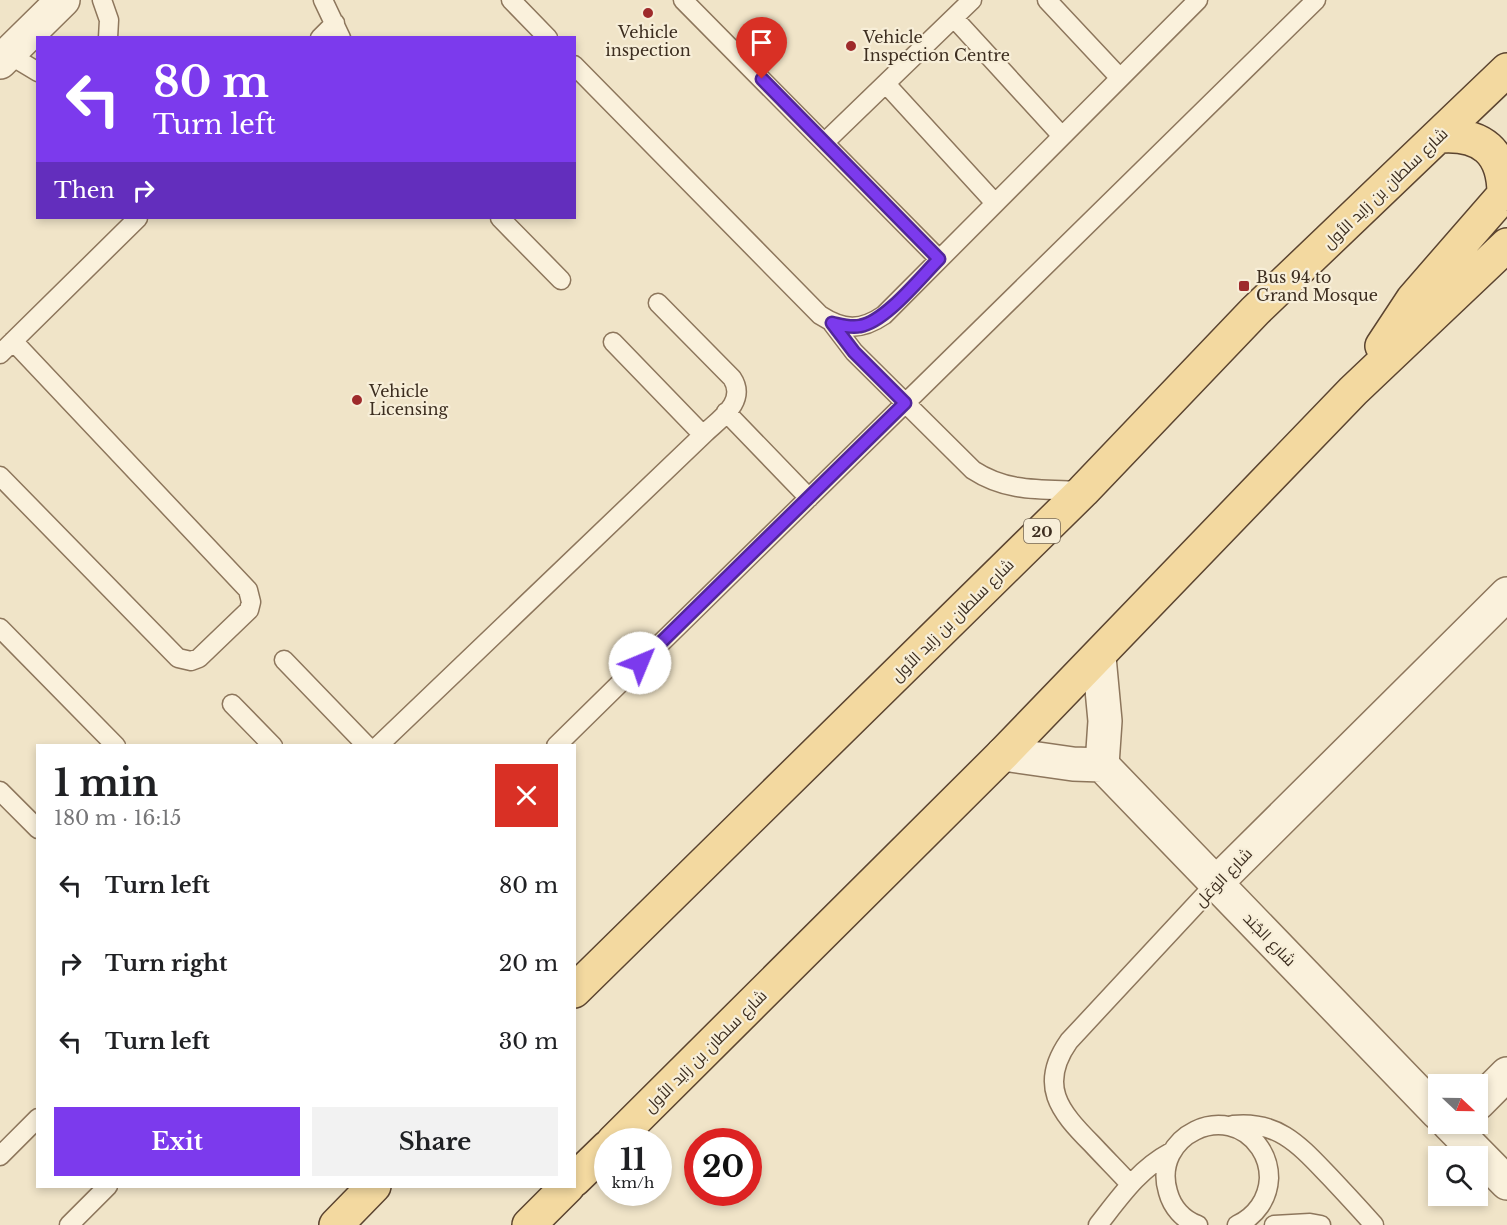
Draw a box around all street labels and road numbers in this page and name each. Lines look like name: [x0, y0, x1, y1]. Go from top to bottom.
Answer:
street label: شارع سلطان بن زايد الأول: [1318, 123, 1453, 254]
road number: 20: [1024, 519, 1060, 543]
street label: شارع سلطان بن زايد الأول: [886, 554, 1019, 687]
street label: شارع الوَعَل: [1190, 843, 1257, 912]
street label: شارع الجُند: [1238, 908, 1301, 972]
street label: شارع سلطان بن زايد الأول: [639, 985, 772, 1118]

